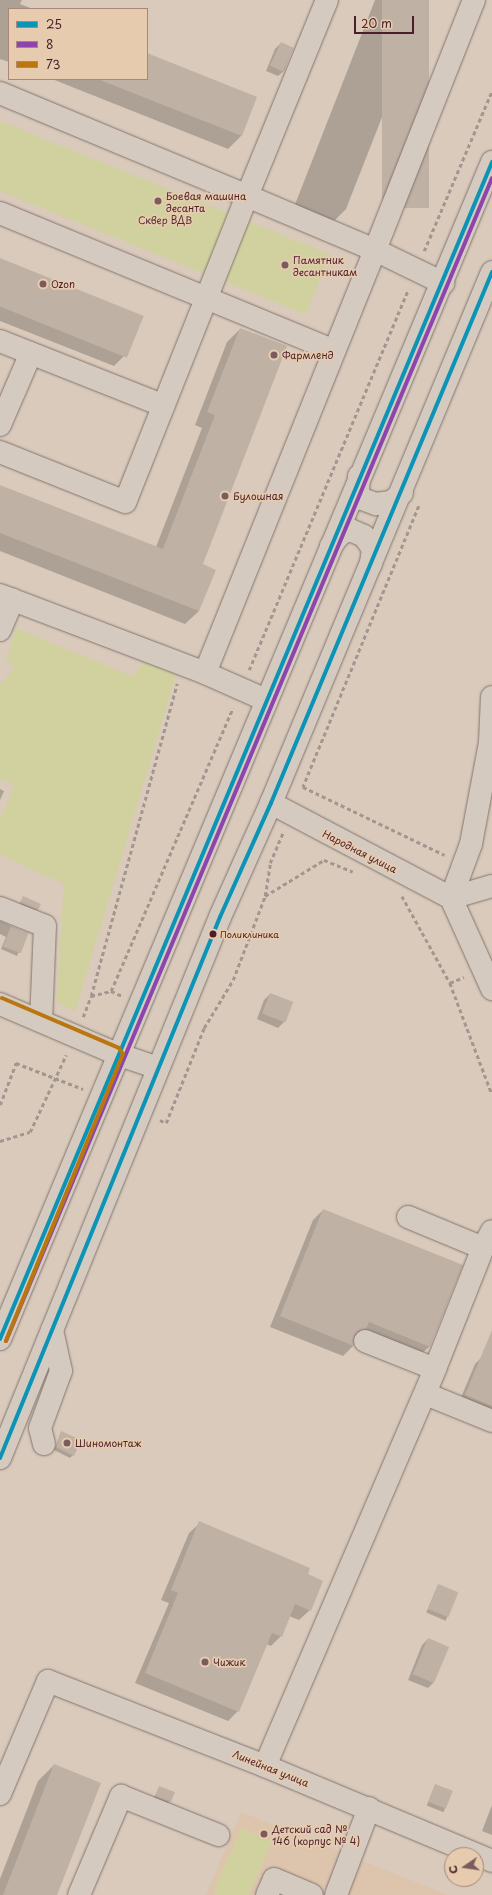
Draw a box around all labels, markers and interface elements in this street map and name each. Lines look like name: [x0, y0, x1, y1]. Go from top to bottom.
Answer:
legend: [8, 8, 148, 80]
scale bar: [356, 8, 416, 34]
text: 20 m: [361, 14, 392, 32]
text: 25: [46, 15, 62, 33]
text: 8: [46, 35, 54, 53]
text: 73: [46, 55, 60, 73]
place label: Боевая машина десанта: [166, 189, 246, 212]
marker: Боевая машина десанта: [153, 196, 163, 206]
park label: Сквер ВДВ: [138, 214, 192, 226]
place label: Памятник десантникам: [293, 253, 357, 276]
marker: Памятник десантникам: [280, 260, 290, 270]
place label: Ozon: [51, 278, 75, 290]
marker: Ozon: [38, 279, 48, 289]
place label: Фармленд: [282, 349, 333, 361]
marker: Фармленд: [269, 350, 279, 360]
place label: Булошная: [233, 490, 283, 502]
marker: Булошная: [220, 491, 230, 501]
street label: Народная улица: [321, 827, 399, 875]
marker: Поликлиника: [208, 929, 218, 939]
place label: Поликлиника: [220, 929, 279, 939]
place label: Шиномонтаж: [75, 1437, 141, 1449]
marker: Шиномонтаж: [62, 1438, 72, 1448]
place label: Чижик: [213, 1656, 245, 1668]
marker: Чижик: [200, 1657, 210, 1667]
street label: Линейная улица: [231, 1747, 311, 1789]
place label: Детский сад № 146 (корпус № 4): [272, 1822, 361, 1846]
marker: Детский сад № 146 (корпус № 4): [259, 1829, 269, 1839]
north arrow: [444, 1847, 484, 1887]
text: С: [444, 1864, 462, 1876]

